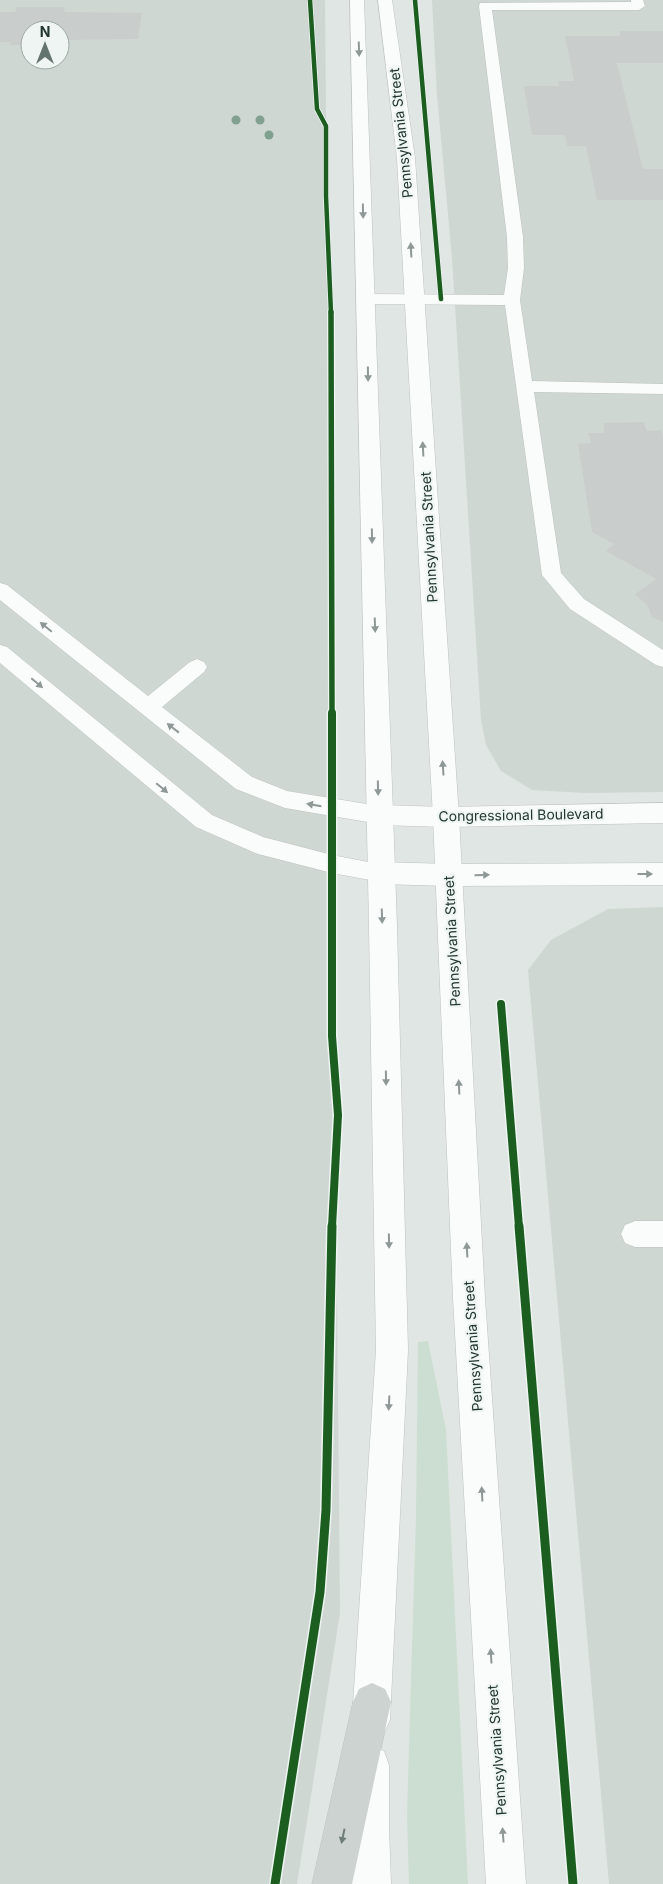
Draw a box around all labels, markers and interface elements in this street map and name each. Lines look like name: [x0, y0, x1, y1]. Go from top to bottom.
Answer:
north arrow: [20, 20, 70, 70]
text: N: [40, 23, 50, 40]
one-way arrow: [356, 41, 364, 57]
street label: Pennsylvania Street: [385, 67, 416, 199]
one-way arrow: [360, 203, 368, 219]
one-way arrow: [407, 242, 415, 258]
one-way arrow: [364, 366, 372, 382]
one-way arrow: [419, 441, 427, 457]
street label: Pennsylvania Street: [417, 471, 440, 603]
one-way arrow: [368, 528, 376, 544]
one-way arrow: [371, 618, 379, 634]
one-way arrow: [40, 622, 53, 633]
one-way arrow: [31, 678, 44, 689]
one-way arrow: [167, 723, 180, 734]
one-way arrow: [438, 760, 446, 776]
one-way arrow: [375, 780, 383, 796]
one-way arrow: [155, 782, 168, 793]
one-way arrow: [305, 800, 321, 808]
street label: Congressional Boulevard: [438, 805, 604, 824]
one-way arrow: [637, 870, 653, 878]
one-way arrow: [474, 871, 490, 879]
street label: Pennsylvania Street: [440, 875, 463, 1007]
one-way arrow: [379, 908, 387, 924]
one-way arrow: [382, 1071, 390, 1087]
one-way arrow: [455, 1079, 463, 1095]
one-way arrow: [386, 1233, 394, 1249]
one-way arrow: [462, 1241, 470, 1257]
street label: Pennsylvania Street: [459, 1280, 486, 1412]
one-way arrow: [384, 1396, 392, 1412]
one-way arrow: [478, 1485, 486, 1501]
one-way arrow: [487, 1647, 495, 1663]
street label: Pennsylvania Street: [483, 1684, 510, 1816]
one-way arrow: [499, 1827, 507, 1843]
one-way arrow: [339, 1828, 347, 1843]

